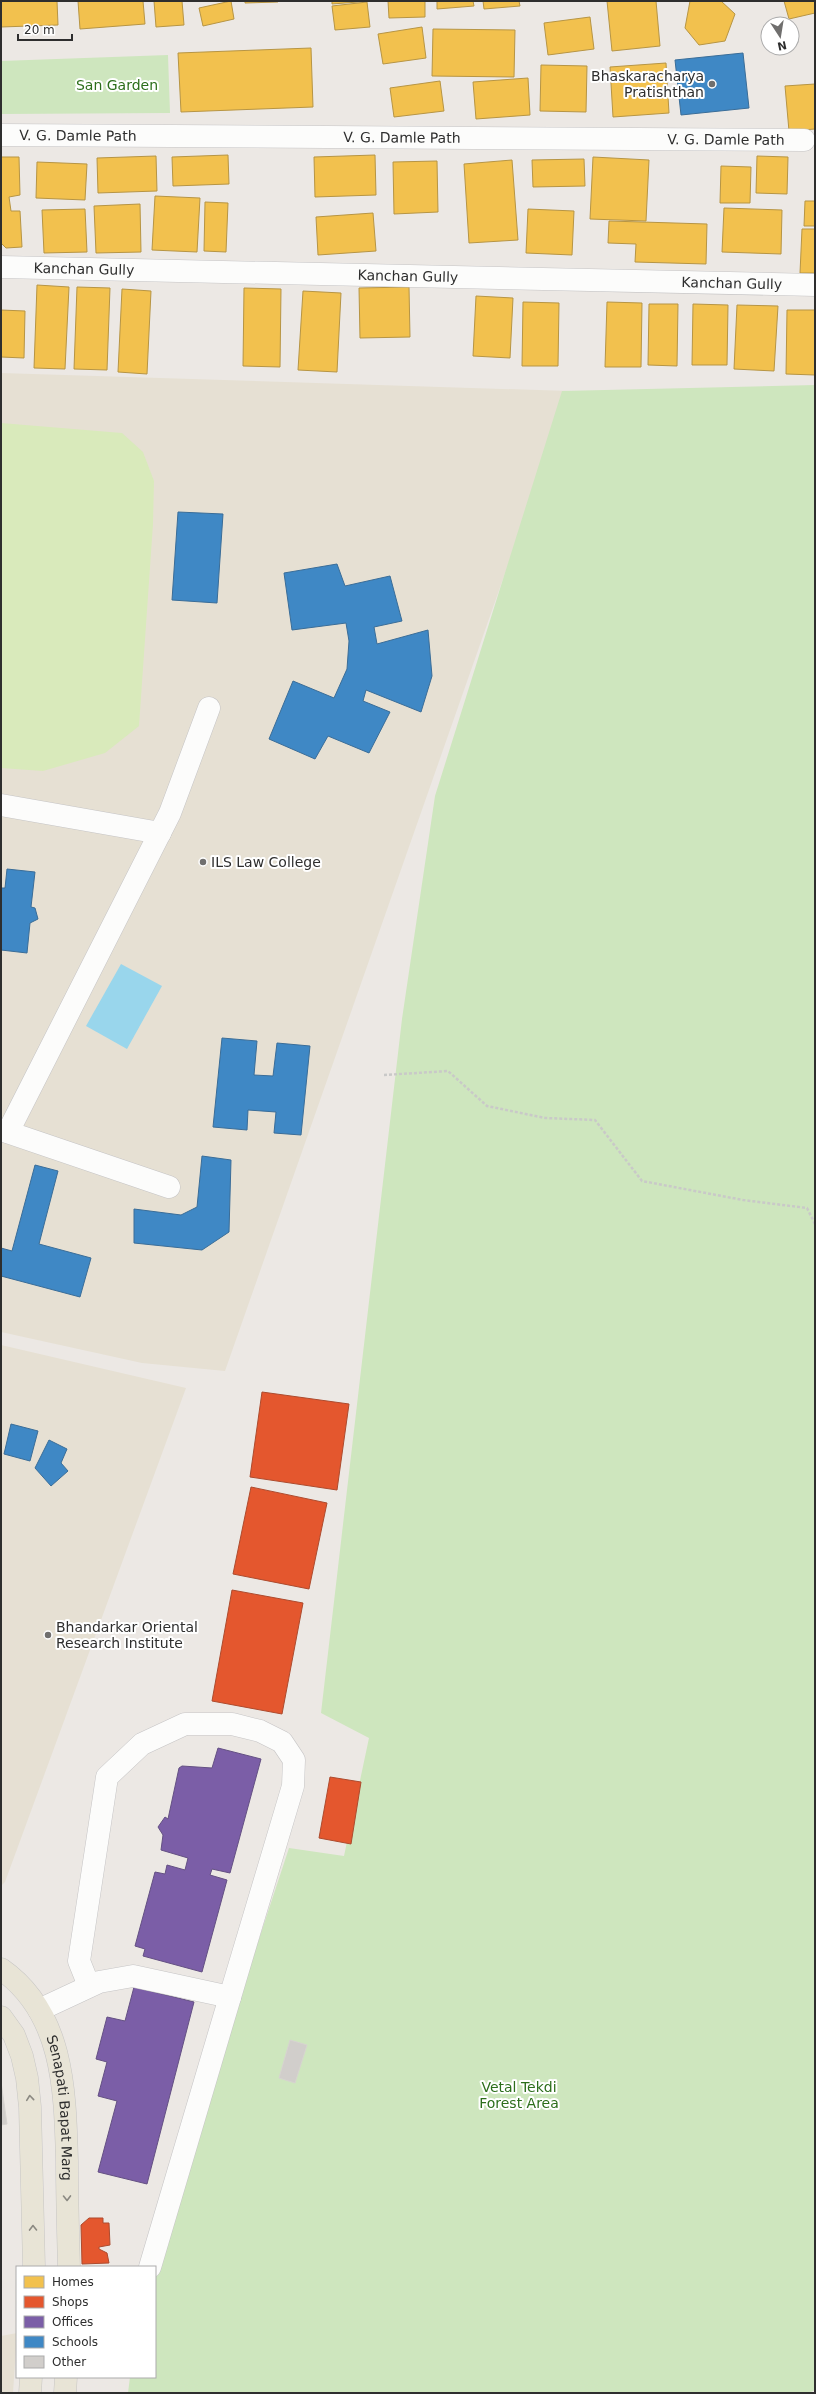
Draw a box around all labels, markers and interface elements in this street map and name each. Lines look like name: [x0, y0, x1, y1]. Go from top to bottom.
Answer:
scale bar: [18, 16, 72, 42]
north arrow: [760, 16, 800, 56]
text: 20 m: [24, 23, 55, 37]
text: N: [776, 38, 788, 53]
place label: Bhaskaracharya Pratishthan: [591, 68, 704, 100]
park label: San Garden: [76, 77, 158, 93]
marker: Bhaskaracharya Pratishthan: [707, 79, 717, 89]
street label: V. G. Damle Path: [19, 127, 137, 144]
street label: V. G. Damle Path: [343, 129, 461, 146]
street label: V. G. Damle Path: [667, 131, 785, 148]
street label: Kanchan Gully: [33, 260, 135, 278]
street label: Kanchan Gully: [357, 267, 458, 285]
street label: Kanchan Gully: [681, 274, 782, 292]
place label: ILS Law College: [211, 854, 321, 870]
marker: ILS Law College: [198, 857, 208, 867]
place label: Bhandarkar Oriental Research Institute: [56, 1619, 198, 1651]
marker: Bhandarkar Oriental Research Institute: [43, 1630, 53, 1640]
street label: Senapati Bapat Marg: [43, 2033, 75, 2181]
park label: Vetal Tekdi Forest Area: [479, 2079, 559, 2111]
one-way arrow: [25, 2095, 34, 2101]
one-way arrow: [63, 2195, 72, 2201]
one-way arrow: [29, 2225, 37, 2231]
legend: [16, 2266, 156, 2378]
text: Homes: [52, 2275, 94, 2289]
text: Shops: [52, 2295, 88, 2309]
text: Offices: [52, 2315, 93, 2329]
text: Schools: [52, 2335, 98, 2349]
text: Other: [52, 2355, 86, 2369]

